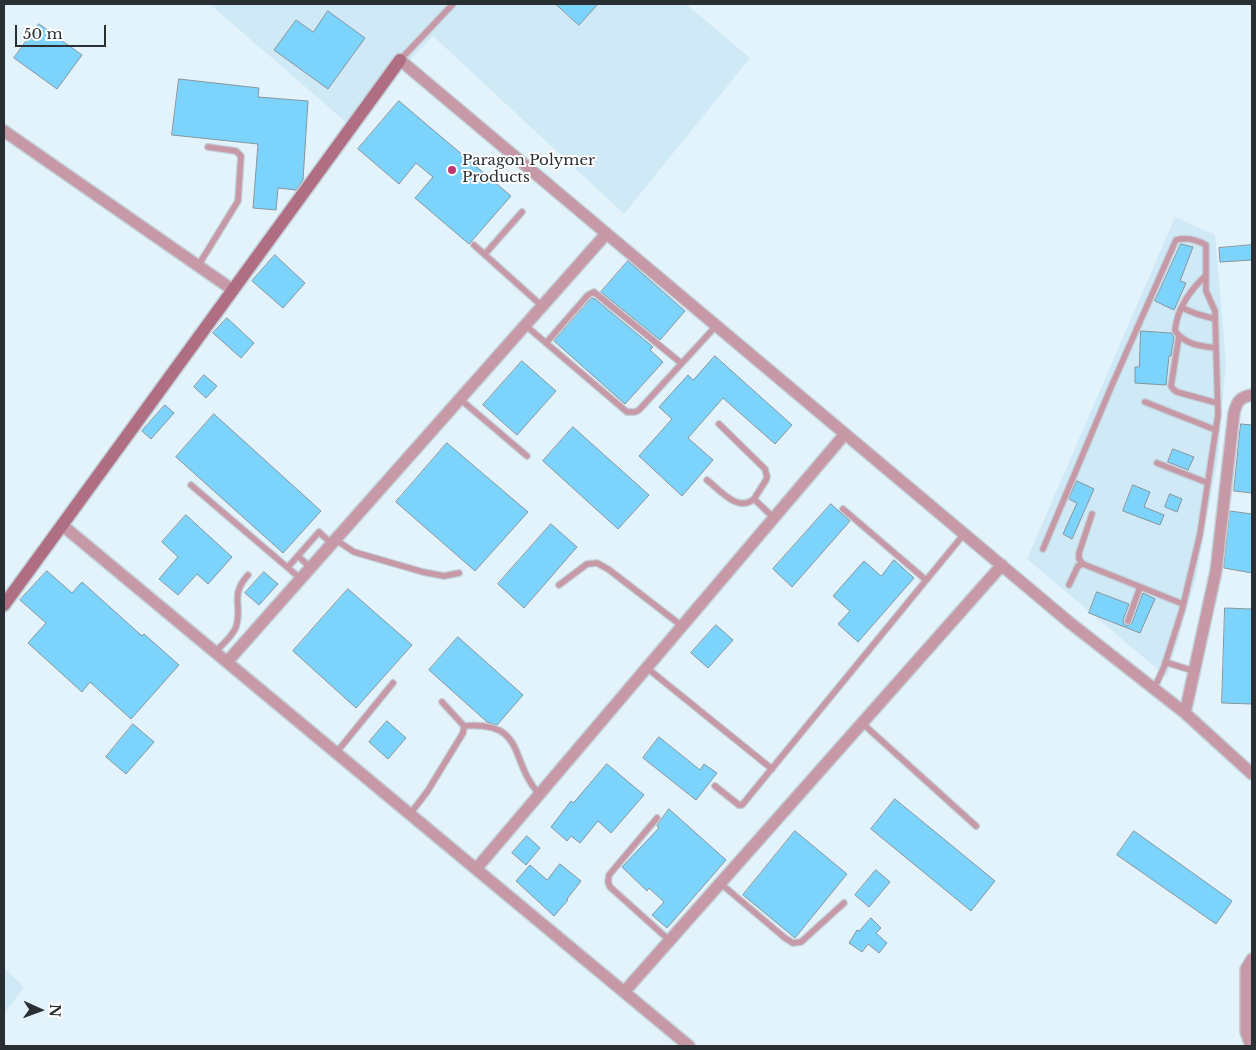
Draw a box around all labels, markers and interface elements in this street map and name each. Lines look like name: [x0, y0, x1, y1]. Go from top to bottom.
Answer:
scale bar: [18, 15, 109, 47]
text: 50 m: [23, 24, 63, 43]
place label: Paragon Polymer Products: [462, 152, 595, 187]
marker: Paragon Polymer Products: [446, 164, 458, 176]
north arrow: [15, 985, 65, 1035]
text: N: [46, 1004, 64, 1017]

